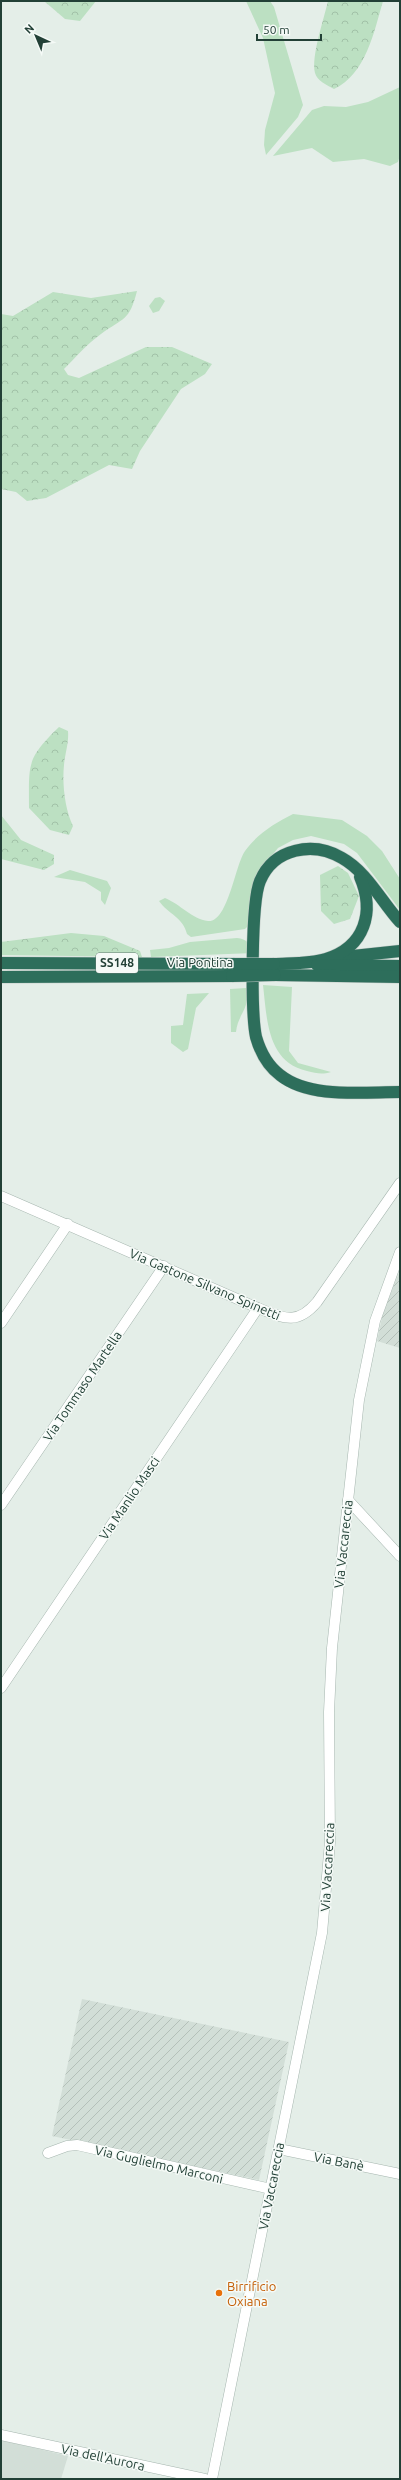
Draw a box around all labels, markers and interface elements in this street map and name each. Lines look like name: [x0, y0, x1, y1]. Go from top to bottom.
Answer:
north arrow: [16, 16, 56, 56]
scale bar: [257, 16, 321, 42]
text: N: [22, 22, 36, 36]
text: 50 m: [263, 23, 290, 36]
road number: SS148: [96, 953, 138, 973]
street label: Via Pontina: [167, 955, 233, 969]
street label: Via Gastone Silvano Spinetti: [127, 1246, 283, 1322]
street label: Via Tommaso Martella: [40, 1328, 124, 1444]
street label: Via Manlio Masci: [96, 1454, 162, 1542]
street label: Via Vaccareccia: [331, 1499, 355, 1589]
street label: Via Vaccareccia: [318, 1822, 336, 1912]
street label: Via Vaccareccia: [256, 2141, 286, 2231]
street label: Via Guglielmo Marconi: [94, 2142, 224, 2186]
street label: Via Banè: [313, 2149, 365, 2173]
place label: Birrificio Oxiana: [227, 2279, 276, 2308]
marker: Birrificio Oxiana: [214, 2288, 224, 2298]
street label: Via dell'Aurora: [60, 2441, 146, 2473]

